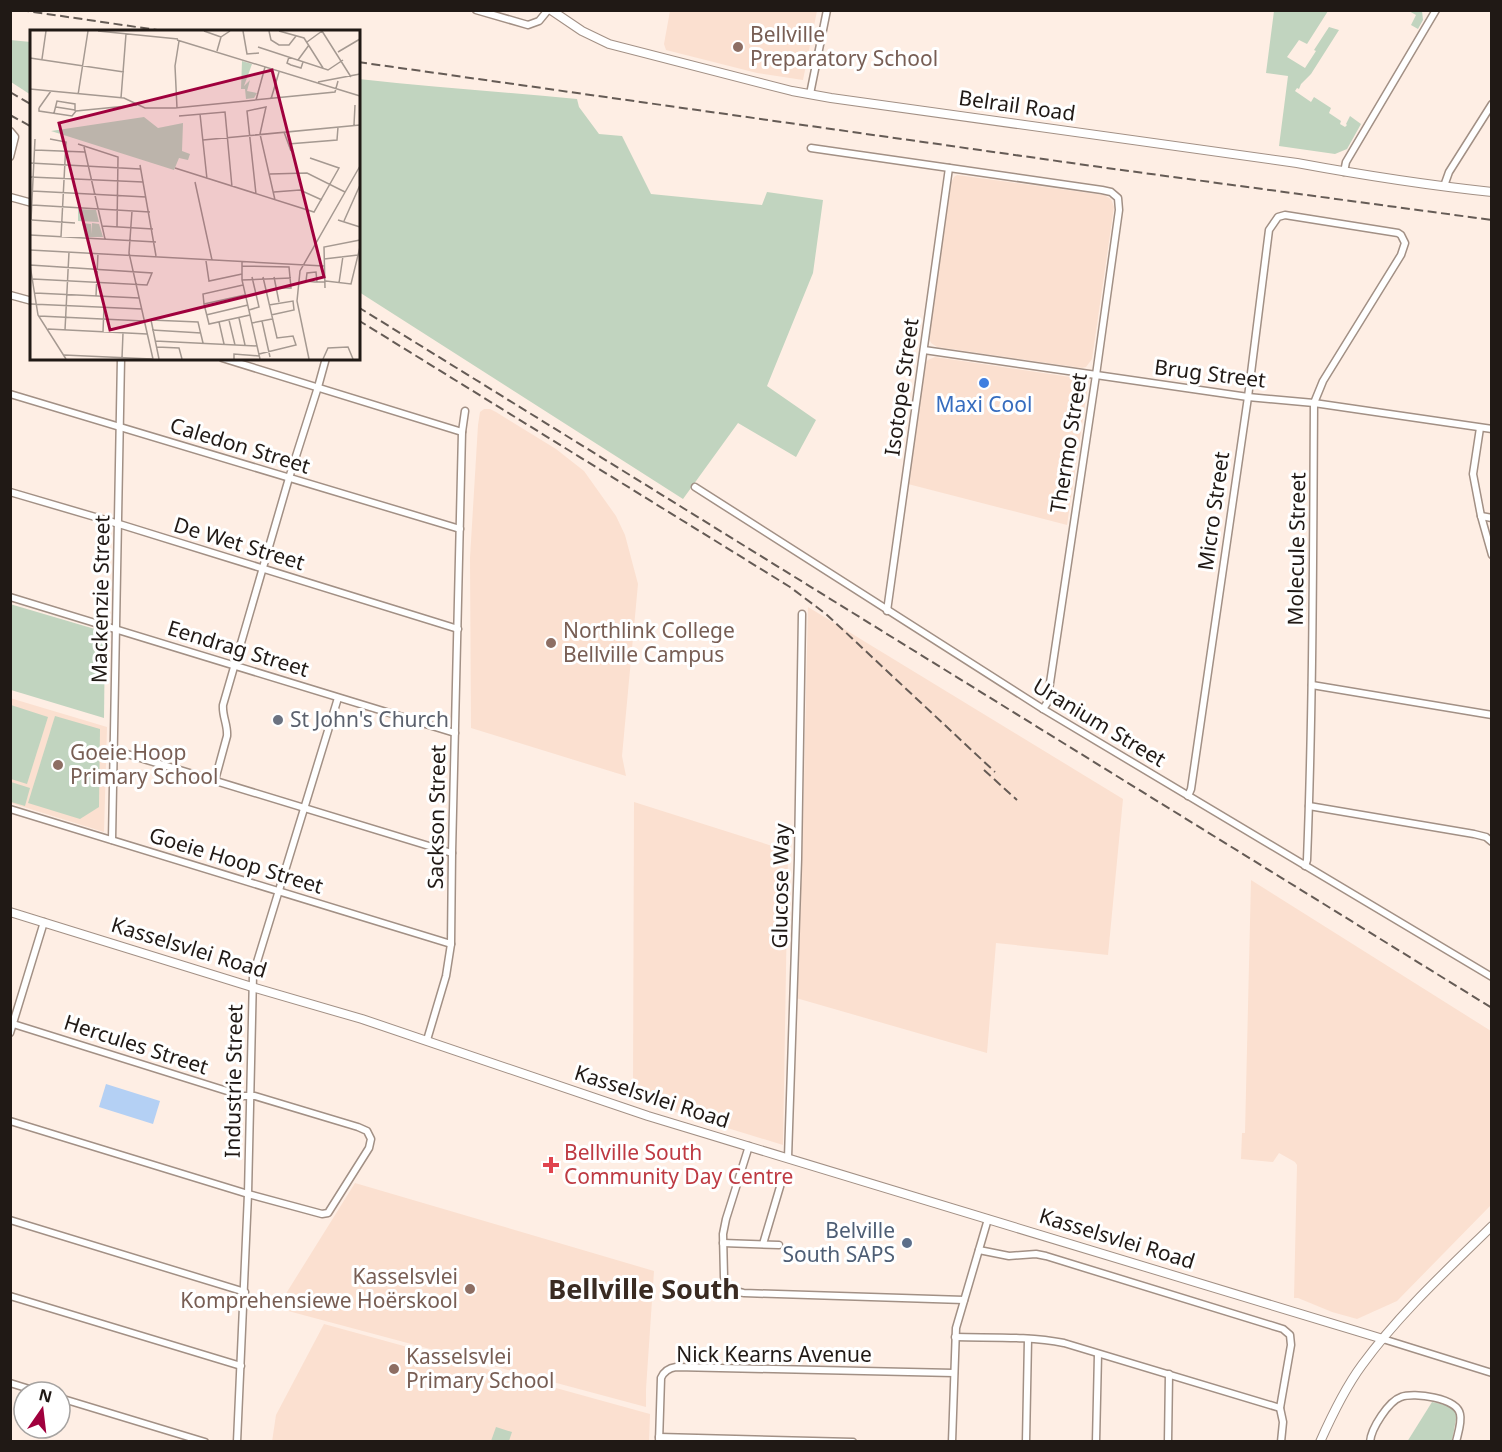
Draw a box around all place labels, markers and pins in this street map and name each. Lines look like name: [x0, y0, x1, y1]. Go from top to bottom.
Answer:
place label: Bellville Preparatory School: [750, 20, 938, 72]
marker: Bellville Preparatory School: [731, 40, 745, 54]
marker: Maxi Cool: [977, 376, 991, 390]
place label: Maxi Cool: [936, 390, 1032, 418]
place label: Northlink College Bellville Campus: [563, 616, 735, 668]
marker: Northlink College Bellville Campus: [544, 636, 558, 650]
place label: St John's Church: [290, 705, 449, 733]
marker: St John's Church: [271, 713, 285, 727]
place label: Goeie Hoop Primary School: [70, 738, 218, 790]
marker: Goeie Hoop Primary School: [51, 758, 65, 772]
place label: Bellville South Community Day Centre: [564, 1138, 793, 1190]
marker: Bellville South Community Day Centre: [542, 1156, 560, 1174]
place label: Belville South SAPS: [783, 1216, 895, 1268]
marker: Belville South SAPS: [900, 1236, 914, 1250]
place label: Kasselsvlei Komprehensiewe Hoërskool: [180, 1262, 458, 1314]
marker: Kasselsvlei Komprehensiewe Hoërskool: [463, 1282, 477, 1296]
place label: Kasselsvlei Primary School: [406, 1342, 554, 1394]
marker: Kasselsvlei Primary School: [387, 1362, 401, 1376]

